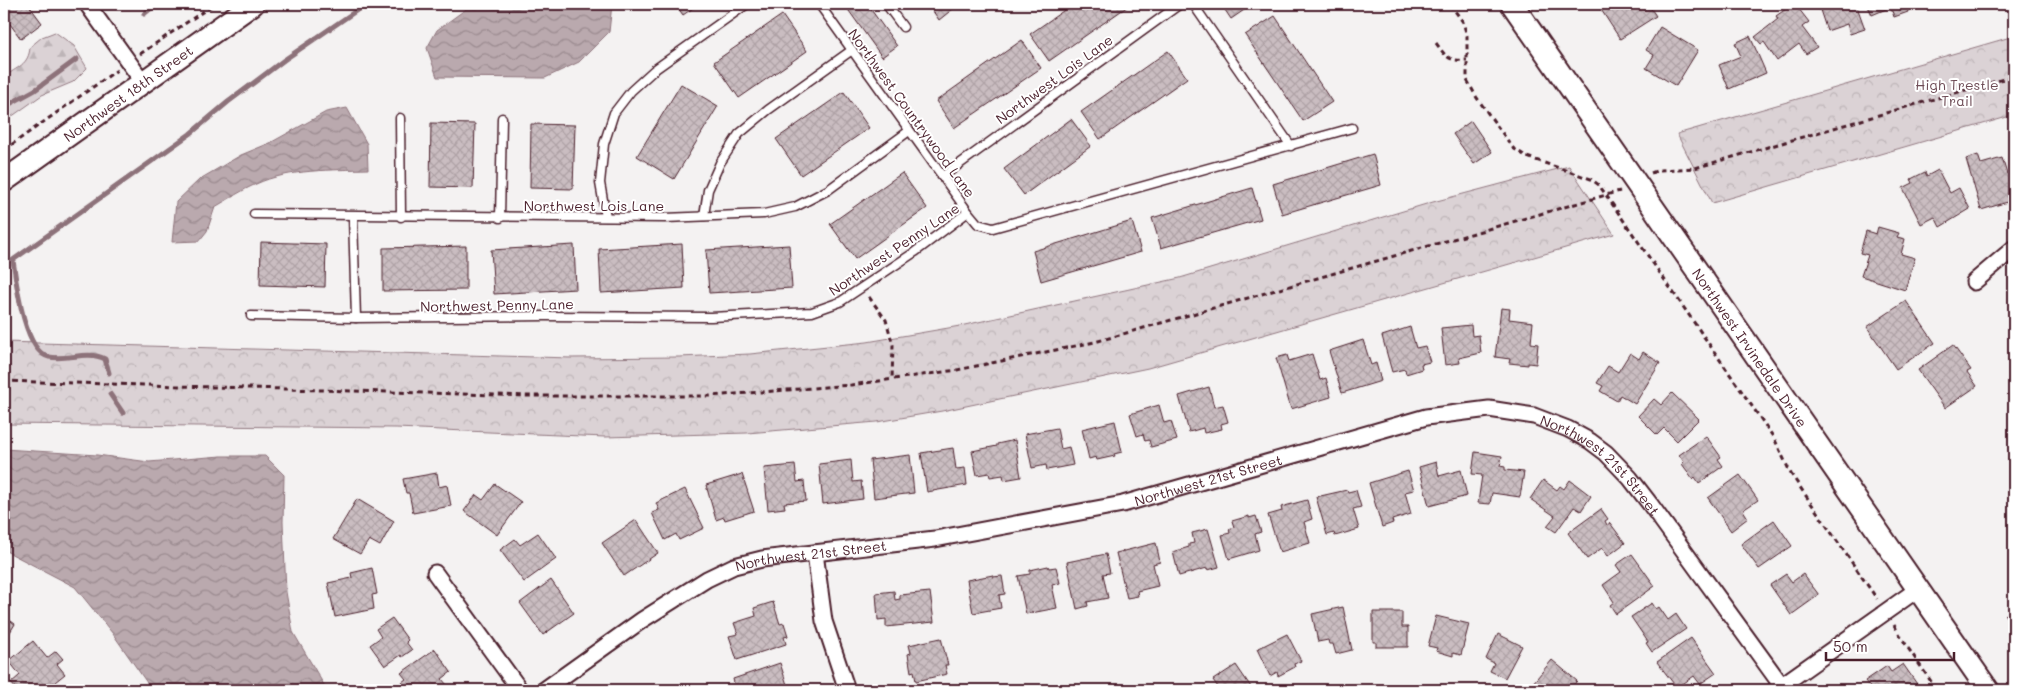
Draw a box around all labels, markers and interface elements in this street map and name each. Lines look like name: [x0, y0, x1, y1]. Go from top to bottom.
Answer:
street label: Northwest Countrywood Lane: [844, 25, 980, 201]
street label: Northwest Lois Lane: [992, 30, 1116, 128]
street label: Northwest 18th Street: [59, 40, 196, 145]
park label: High Trestle Trail: [1915, 75, 1999, 110]
street label: Northwest Lois Lane: [524, 196, 664, 215]
street label: Northwest Penny Lane: [825, 198, 963, 300]
street label: Northwest Irvinedale Drive: [1688, 264, 1812, 431]
street label: Northwest Penny Lane: [420, 294, 574, 316]
street label: Northwest 21st Street: [1538, 410, 1665, 519]
street label: Northwest 21st Street: [1132, 449, 1284, 510]
street label: Northwest 21st Street: [733, 535, 888, 575]
scale bar: [1826, 629, 1953, 661]
text: 50 m: [1833, 636, 1868, 656]

